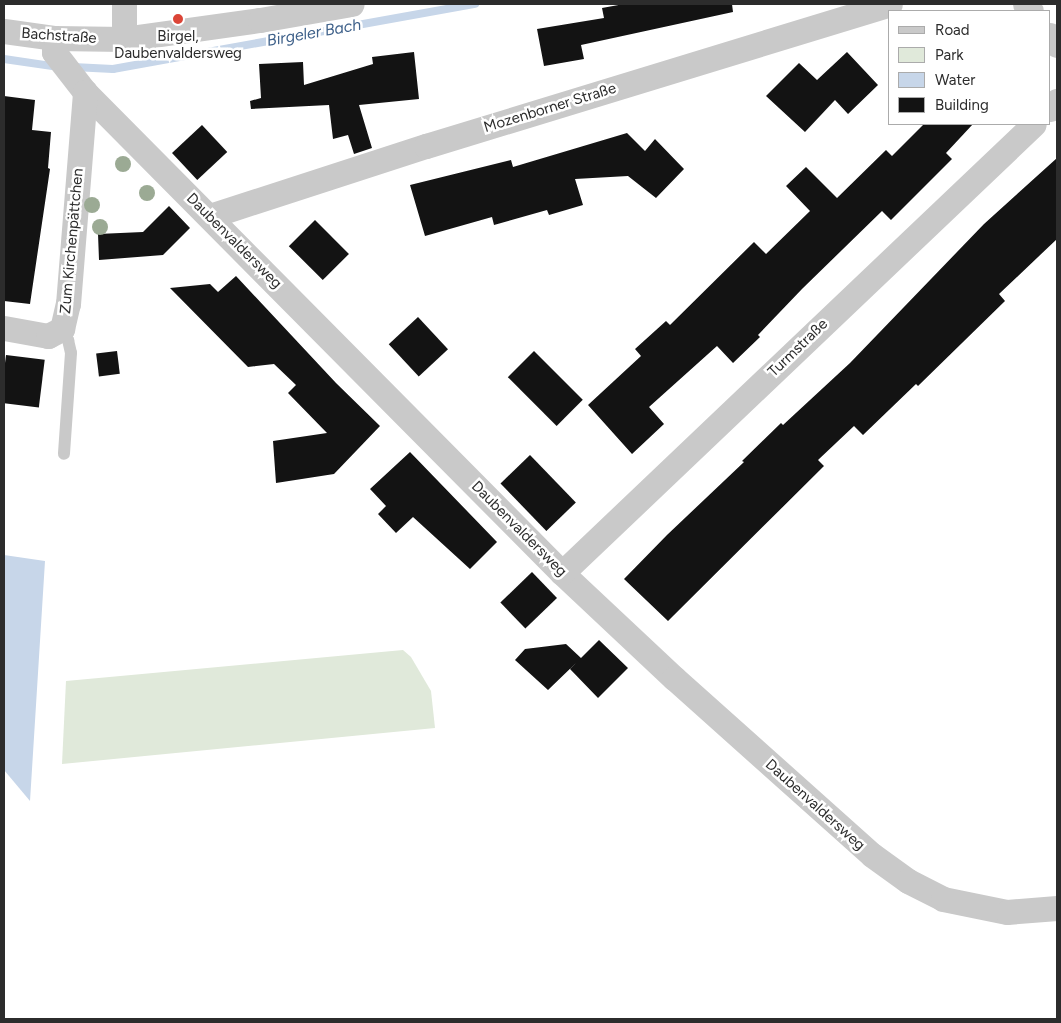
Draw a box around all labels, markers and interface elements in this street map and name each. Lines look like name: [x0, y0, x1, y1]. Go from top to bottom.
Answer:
legend: [888, 10, 1051, 125]
marker: Birgel, Daubenvaldersweg: [172, 13, 184, 25]
water label: Birgeler Bach: [265, 15, 363, 51]
text: Road: [935, 21, 970, 39]
street label: Bachstraße: [21, 24, 97, 48]
place label: Birgel, Daubenvaldersweg: [114, 27, 242, 62]
text: Park: [935, 46, 964, 64]
text: Water: [935, 71, 975, 89]
street label: Mozenborner Straße: [482, 79, 618, 137]
text: Building: [935, 96, 989, 114]
street label: Zum Kirchenpättchen: [57, 167, 87, 315]
street label: Daubenvaldersweg: [182, 189, 286, 293]
street label: Turmstraße: [764, 315, 832, 381]
street label: Daubenvaldersweg: [467, 477, 571, 581]
street label: Daubenvaldersweg: [762, 756, 868, 854]

